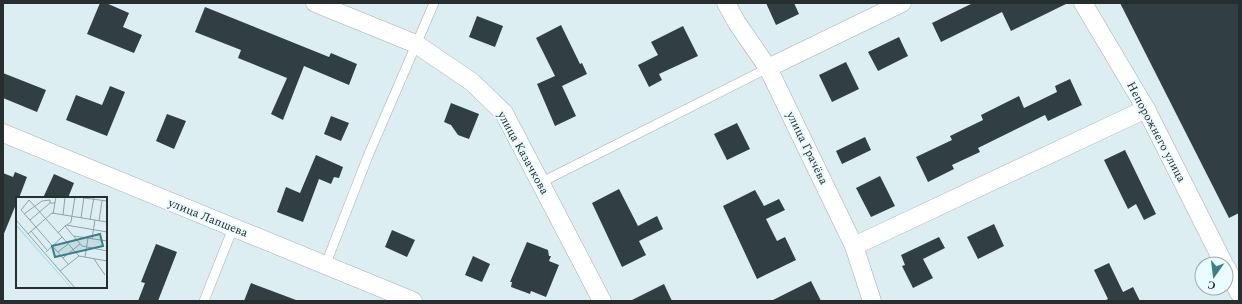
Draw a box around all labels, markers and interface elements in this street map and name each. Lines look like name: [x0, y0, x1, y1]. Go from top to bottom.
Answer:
street label: Непорожнего улица: [1121, 78, 1191, 186]
street label: улица Казачкова: [492, 107, 554, 198]
street label: улица Грачёва: [781, 107, 833, 188]
street label: улица Лапшева: [164, 193, 251, 243]
inset map: [16, 197, 107, 288]
north arrow: [1194, 256, 1234, 296]
text: С: [1206, 276, 1218, 294]

